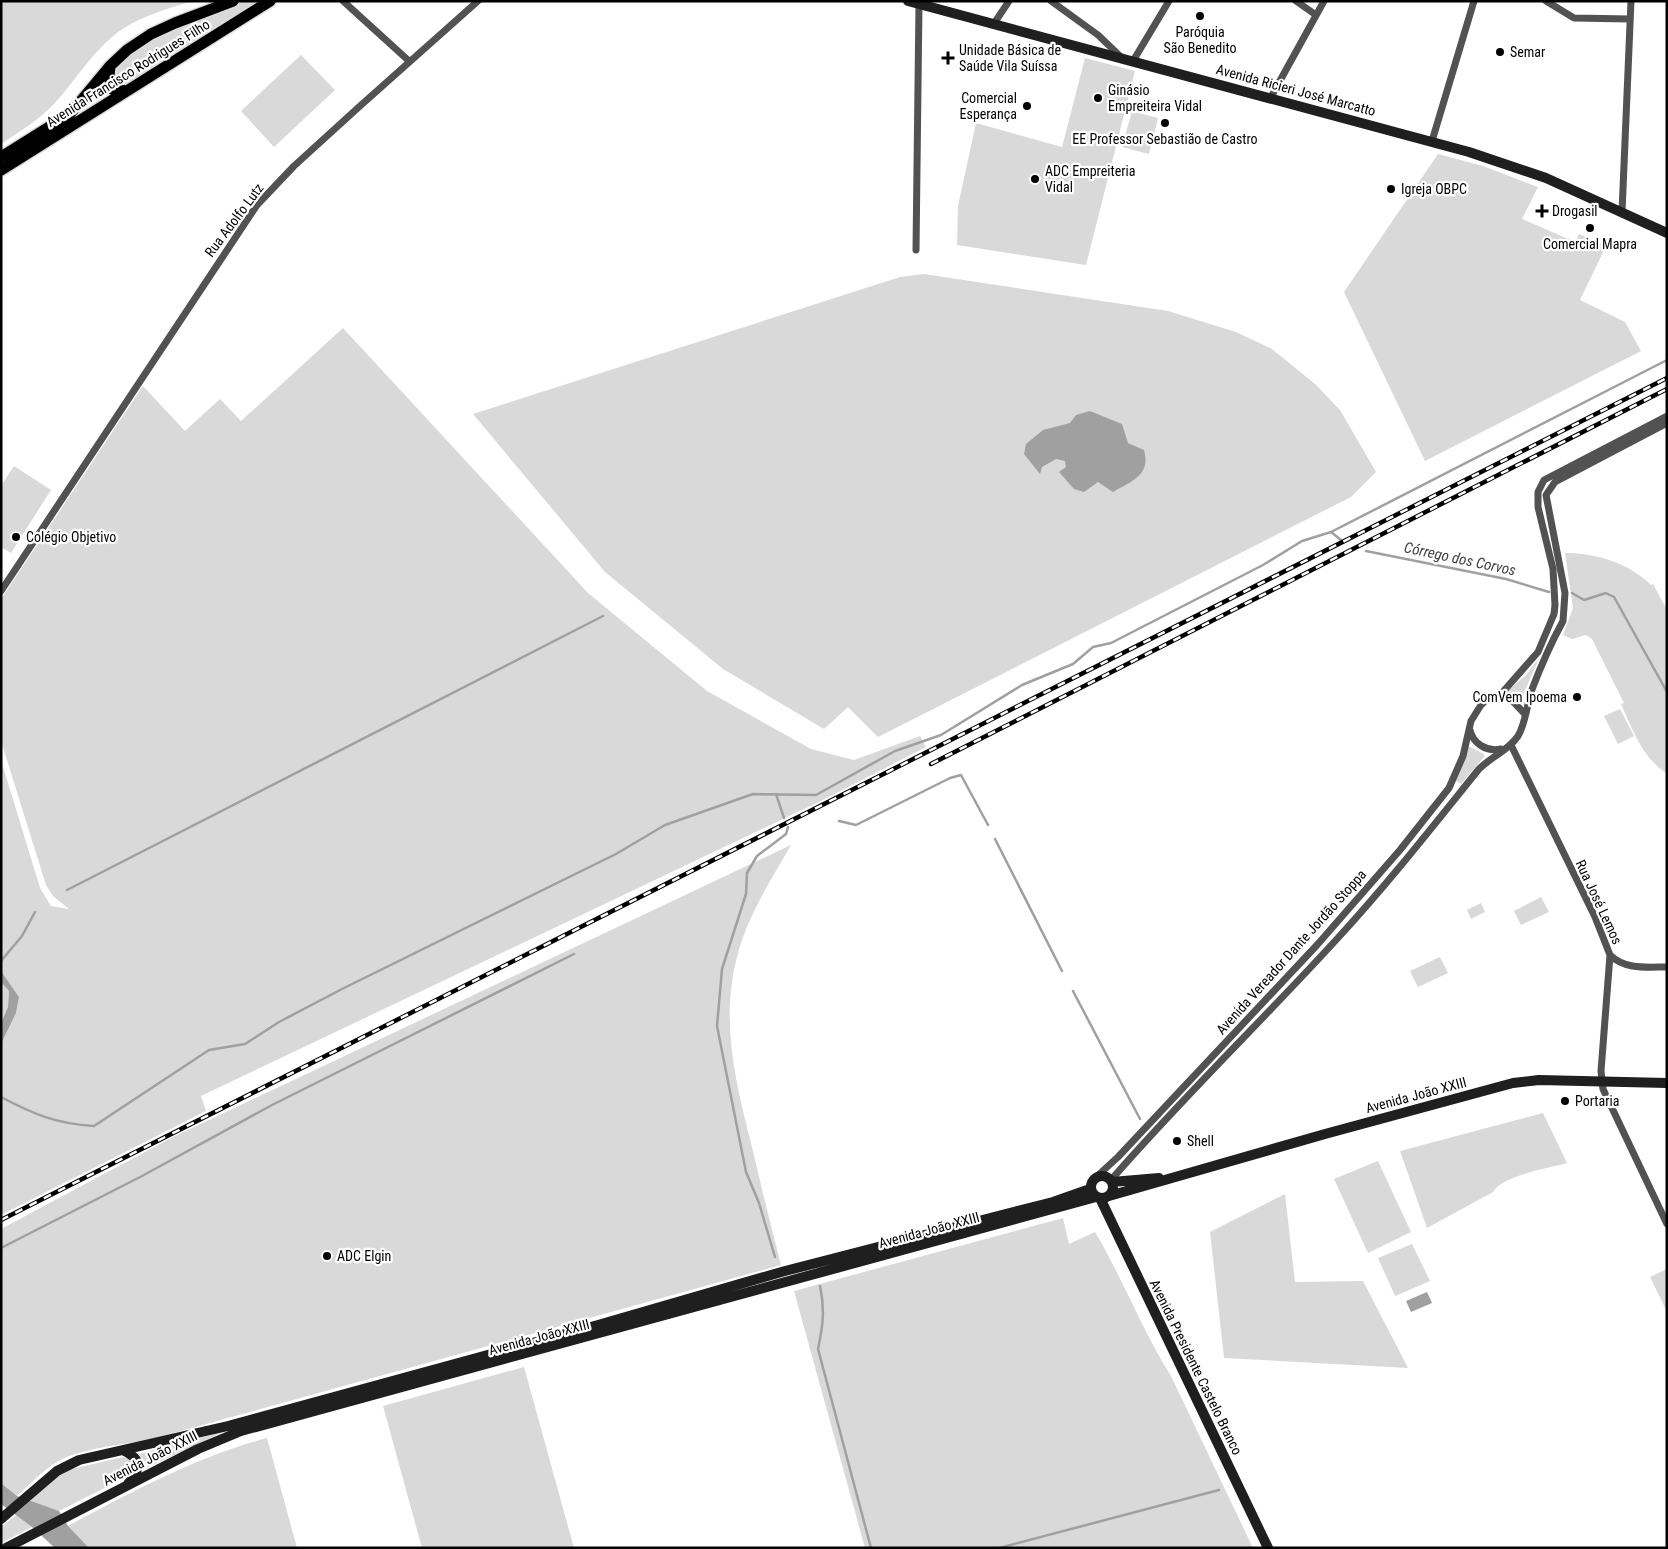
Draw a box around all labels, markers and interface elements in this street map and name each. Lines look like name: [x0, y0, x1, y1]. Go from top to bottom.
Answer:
marker: Paróquia São Benedito: [1194, 10, 1206, 22]
street label: Avenida Francisco Rodrigues Filho: [43, 16, 213, 130]
place label: Paróquia São Benedito: [1164, 24, 1236, 56]
place label: Unidade Básica de Saúde Vila Suíssa: [959, 42, 1062, 74]
place label: Semar: [1510, 44, 1545, 60]
marker: Semar: [1494, 46, 1506, 58]
marker: Unidade Básica de Saúde Vila Suíssa: [941, 51, 955, 65]
street label: Avenida Ricieri José Marcatto: [1215, 61, 1377, 119]
place label: Ginásio Empreiteira Vidal: [1108, 82, 1202, 114]
place label: Comercial Esperança: [960, 90, 1017, 122]
marker: Ginásio Empreiteira Vidal: [1092, 92, 1104, 104]
marker: Comercial Esperança: [1021, 100, 1033, 112]
marker: EE Professor Sebastião de Castro: [1159, 117, 1171, 129]
place label: EE Professor Sebastião de Castro: [1072, 131, 1258, 147]
place label: ADC Empreiteria Vidal: [1045, 163, 1135, 195]
marker: ADC Empreiteria Vidal: [1029, 173, 1041, 185]
street label: Rua Adolfo Lutz: [201, 180, 267, 260]
place label: Igreja OBPC: [1401, 181, 1467, 197]
marker: Igreja OBPC: [1385, 183, 1397, 195]
place label: Drogasil: [1552, 203, 1598, 219]
marker: Drogasil: [1536, 205, 1548, 217]
marker: Comercial Mapra: [1584, 222, 1596, 234]
place label: Comercial Mapra: [1543, 236, 1637, 252]
place label: Colégio Objetivo: [26, 529, 116, 545]
marker: Colégio Objetivo: [10, 531, 22, 543]
water label: Córrego dos Corvos: [1403, 538, 1518, 580]
place label: ComVem Ipoema: [1472, 689, 1567, 705]
marker: ComVem Ipoema: [1571, 691, 1583, 703]
street label: Rua José Lemos: [1572, 857, 1626, 947]
street label: Avenida Vereador Dante Jordão Stoppa: [1213, 866, 1369, 1038]
street label: Avenida João XXIII: [1364, 1074, 1468, 1116]
place label: Portaria: [1575, 1093, 1619, 1109]
marker: Portaria: [1559, 1095, 1571, 1107]
place label: Shell: [1187, 1133, 1214, 1149]
marker: Shell: [1171, 1135, 1183, 1147]
street label: Avenida João XXIII: [877, 1209, 981, 1251]
place label: ADC Elgin: [337, 1248, 391, 1264]
marker: ADC Elgin: [321, 1250, 333, 1262]
street label: Avenida Presidente Castelo Branco: [1146, 1277, 1246, 1457]
street label: Avenida João XXIII: [487, 1316, 591, 1358]
street label: Avenida João XXIII: [100, 1427, 200, 1489]

